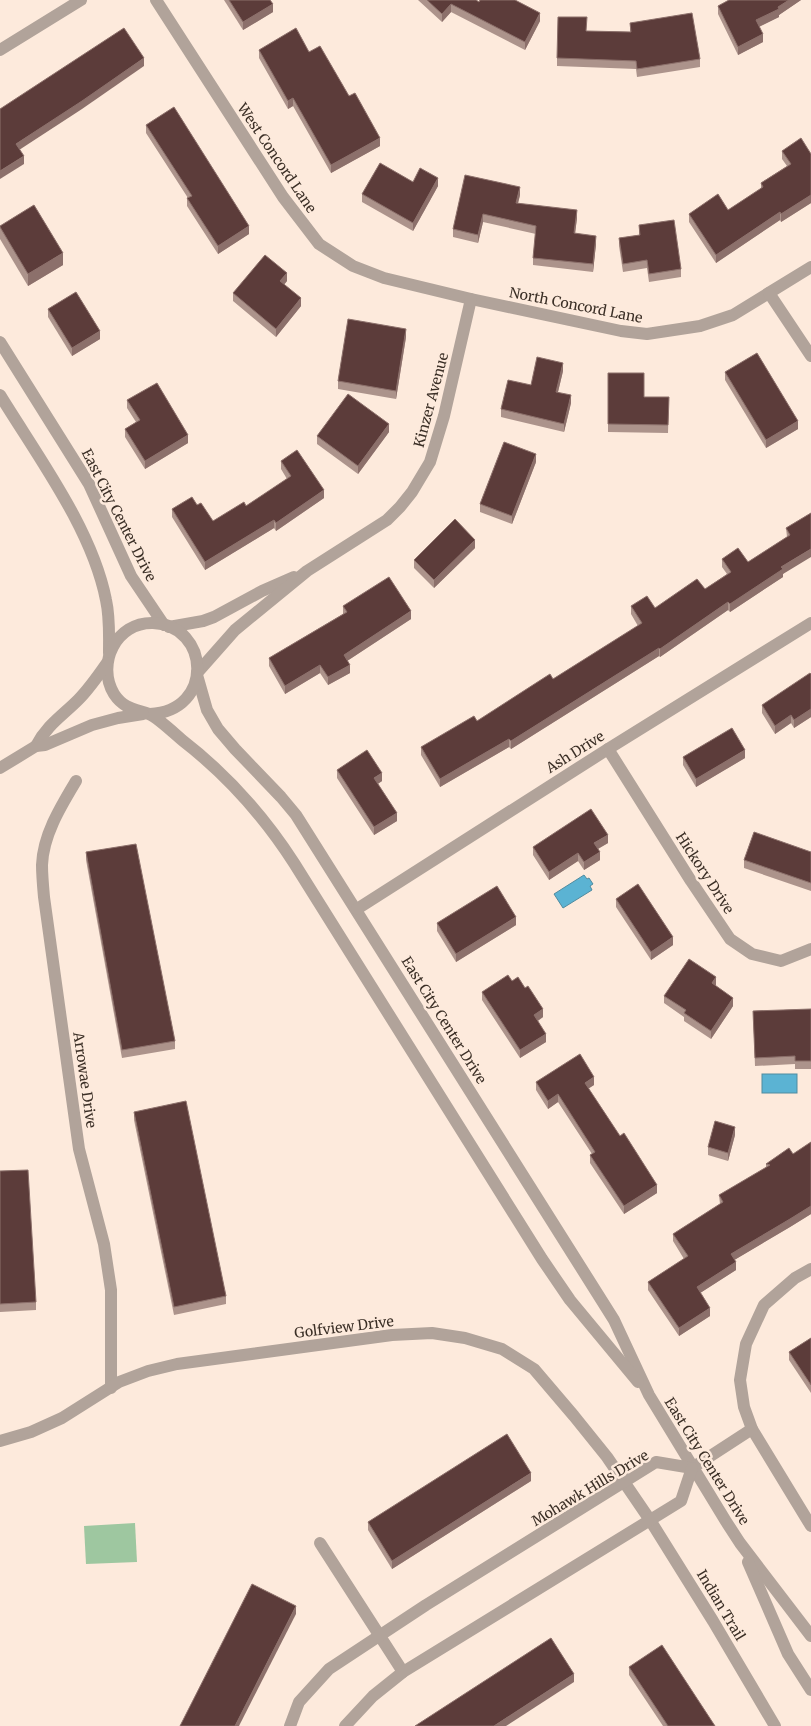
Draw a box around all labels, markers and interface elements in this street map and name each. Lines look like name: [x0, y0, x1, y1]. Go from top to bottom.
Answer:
street label: West Concord Lane: [233, 99, 320, 216]
street label: North Concord Lane: [508, 283, 644, 327]
street label: Kinzer Avenue: [410, 351, 452, 449]
street label: East City Center Drive: [78, 446, 160, 584]
street label: Ash Drive: [542, 727, 608, 778]
street label: Hickory Drive: [672, 829, 738, 917]
street label: East City Center Drive: [398, 953, 490, 1087]
street label: Arrowae Drive: [69, 1030, 101, 1129]
street label: Golfview Drive: [293, 1312, 395, 1342]
street label: East City Center Drive: [661, 1394, 753, 1528]
street label: Mohawk Hills Drive: [528, 1446, 652, 1530]
street label: Indian Trail: [693, 1566, 750, 1644]

